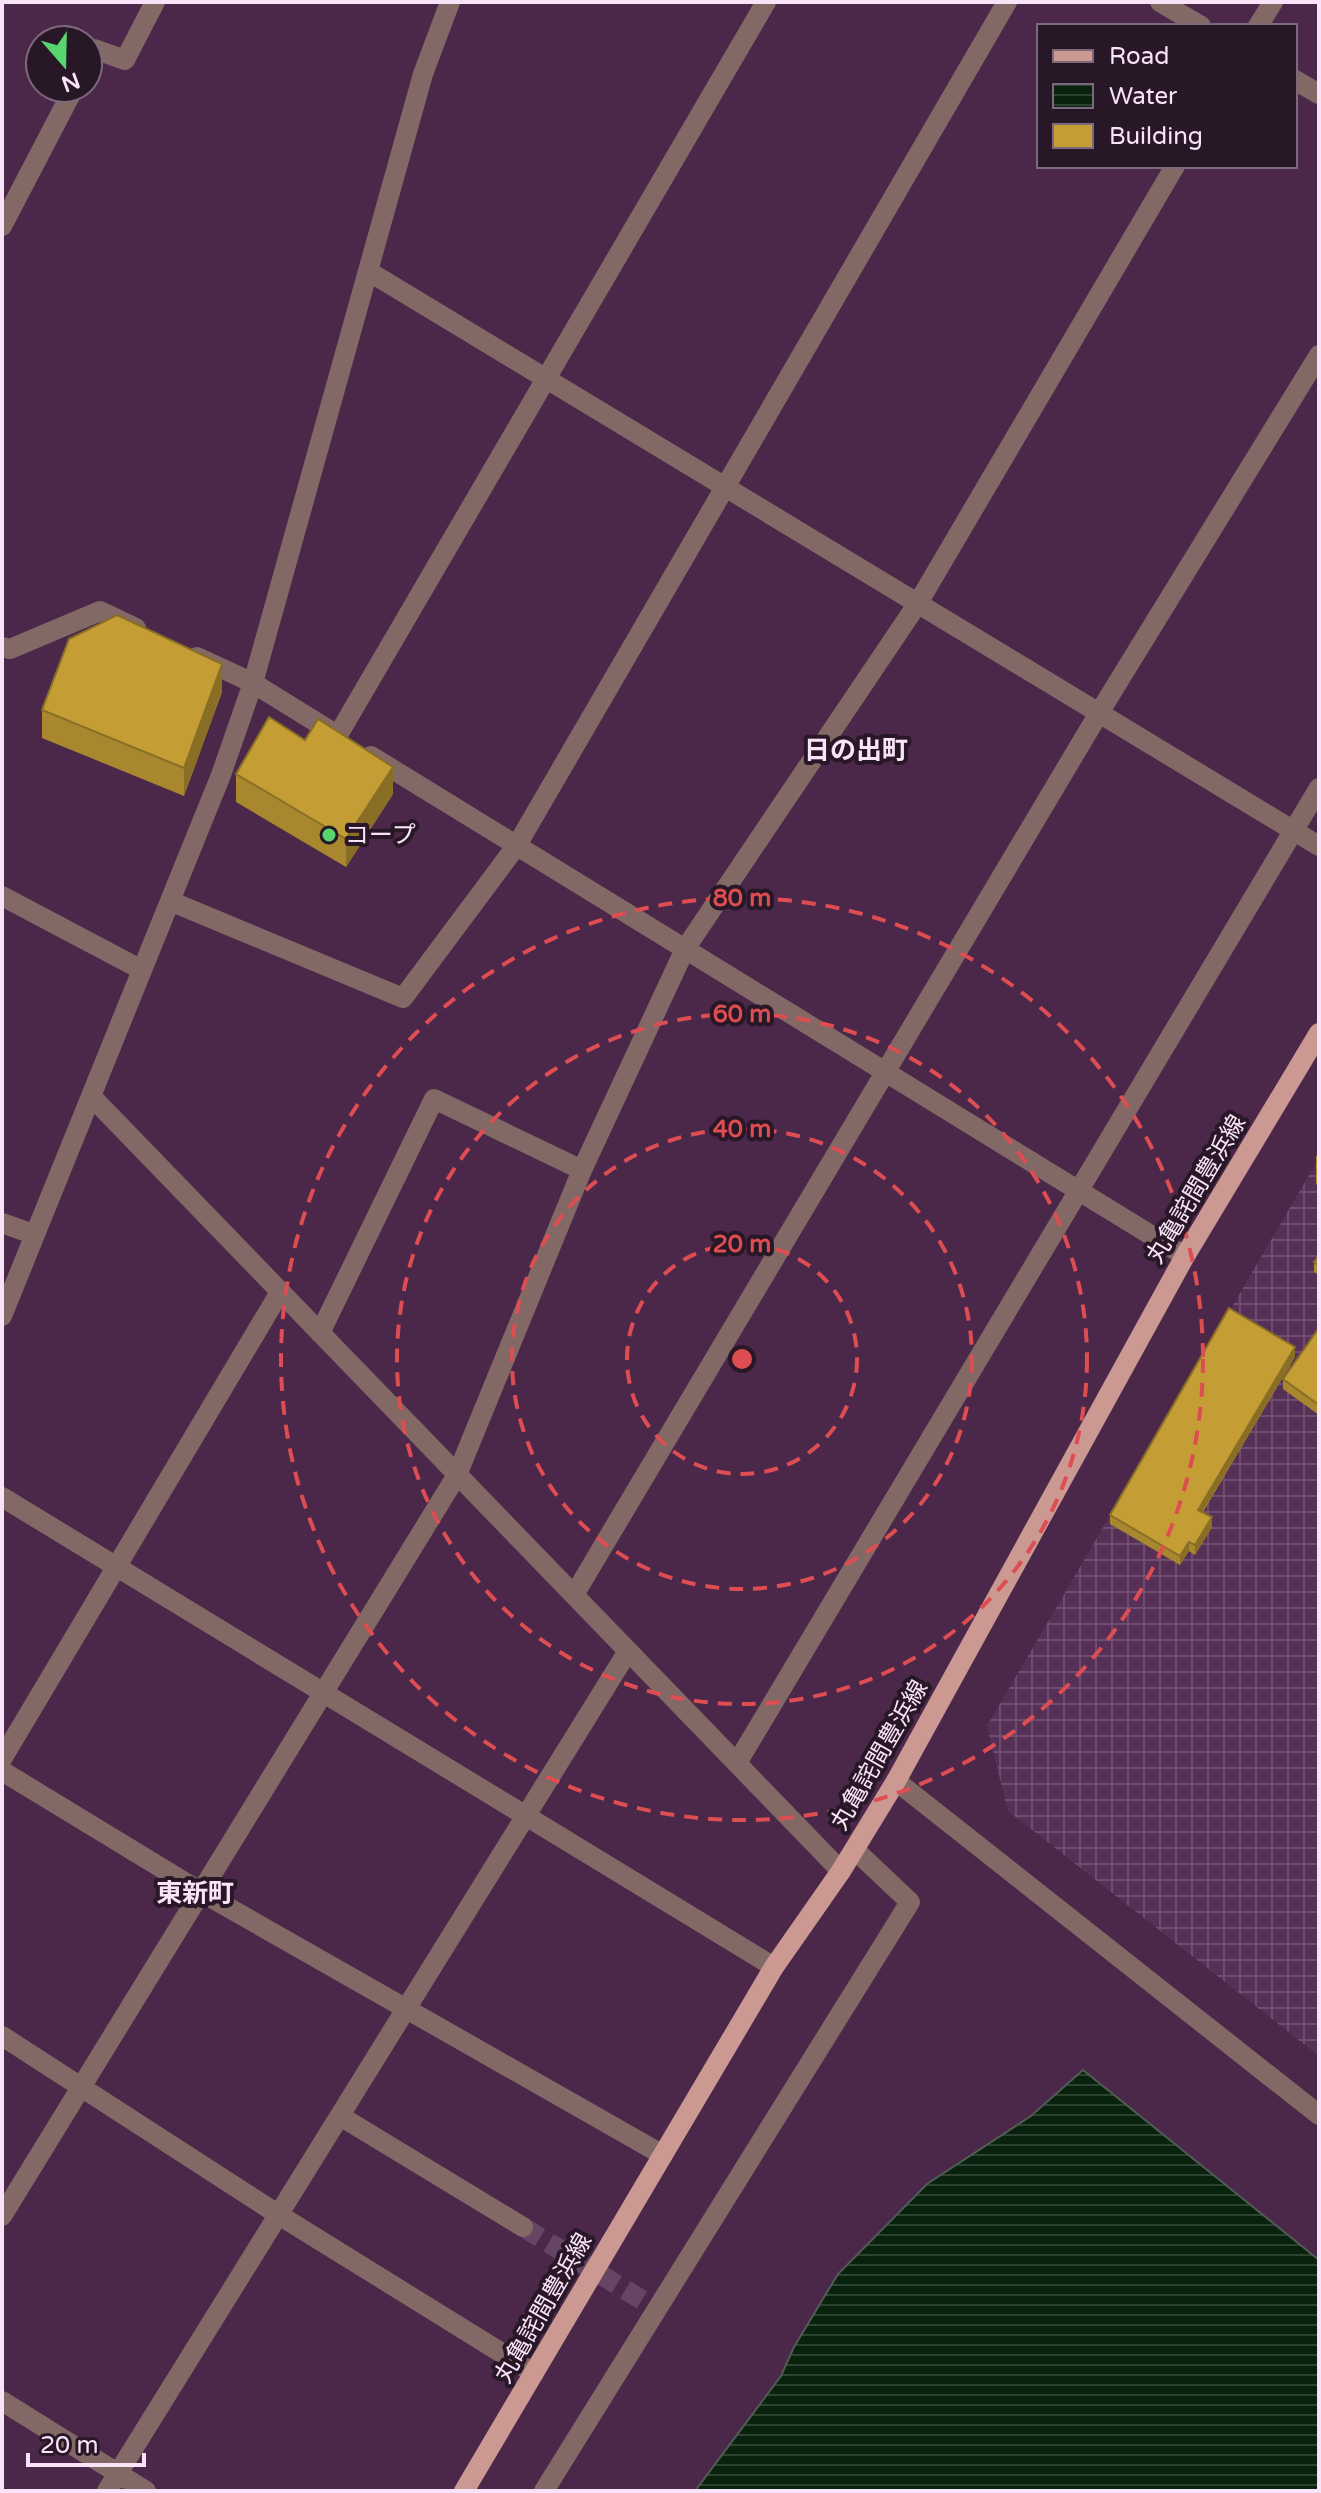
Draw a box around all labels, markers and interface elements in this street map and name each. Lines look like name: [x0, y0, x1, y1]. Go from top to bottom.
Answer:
north arrow: [24, 24, 104, 104]
legend: [1037, 24, 1297, 168]
text: Road: [1109, 42, 1169, 71]
text: N: [58, 67, 83, 97]
text: Water: [1109, 82, 1178, 111]
text: Building: [1109, 122, 1203, 151]
district label: 日の出町: [804, 735, 908, 766]
place label: コープ: [345, 821, 416, 850]
marker: コープ: [320, 826, 338, 844]
text: 80 m: [713, 884, 771, 913]
text: 60 m: [713, 1000, 771, 1029]
street label: 丸亀詫間豊浜線: [1141, 1110, 1252, 1269]
text: 40 m: [713, 1115, 771, 1144]
text: 20 m: [713, 1230, 771, 1259]
centre of rings: [728, 1345, 756, 1373]
street label: 丸亀詫間豊浜線: [825, 1675, 934, 1835]
district label: 東新町: [156, 1878, 234, 1909]
street label: 丸亀詫間豊浜線: [489, 2228, 598, 2388]
scale bar: [28, 2417, 144, 2467]
text: 20 m: [40, 2431, 98, 2460]

